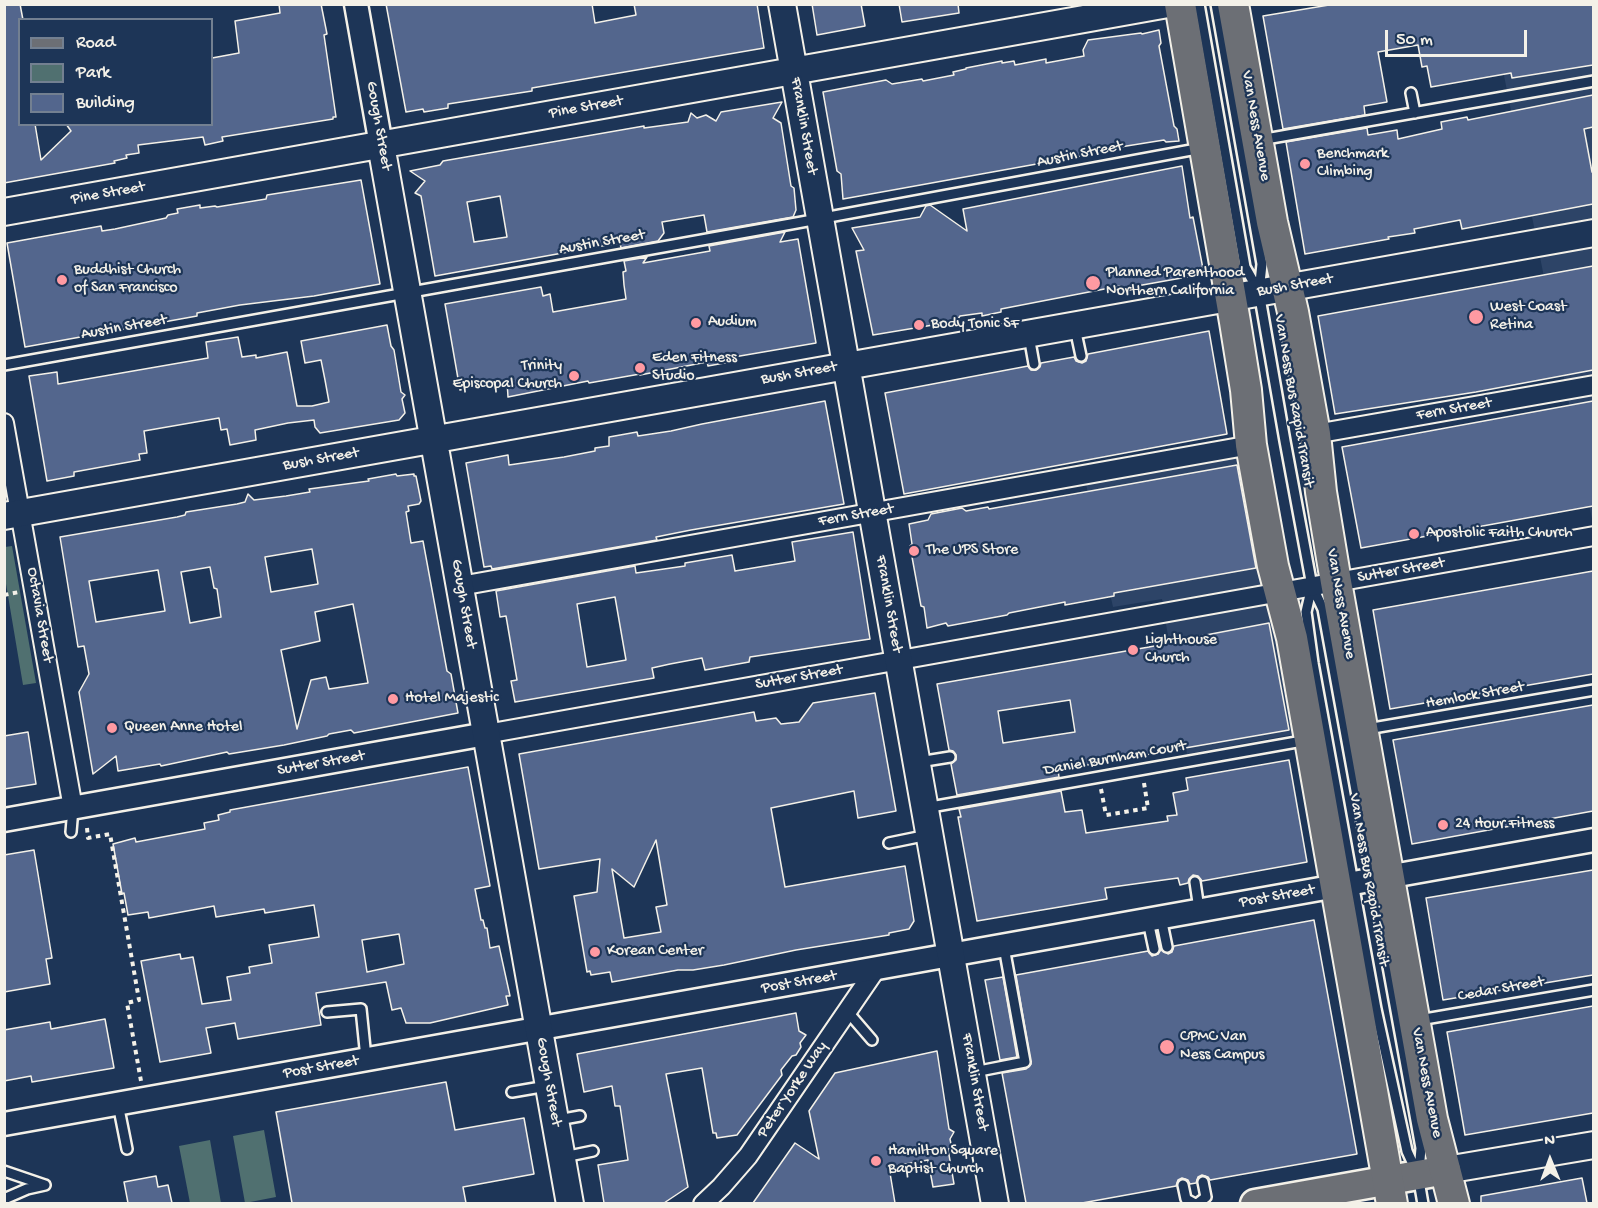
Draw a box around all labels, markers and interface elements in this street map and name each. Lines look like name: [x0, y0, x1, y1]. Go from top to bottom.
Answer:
legend: [18, 18, 213, 126]
scale bar: [1388, 18, 1530, 56]
text: 50 m: [1396, 30, 1433, 51]
text: Road: [76, 33, 115, 54]
text: Park: [76, 63, 110, 84]
street label: Van Ness Avenue: [1236, 69, 1274, 183]
street label: Franklin Street: [785, 76, 821, 176]
street label: Gough Street: [361, 80, 395, 172]
street label: Pine Street: [548, 92, 624, 124]
text: Building: [76, 93, 135, 114]
street label: Austin Street: [1036, 137, 1124, 173]
place label: Benchmark Climbing: [1317, 145, 1388, 183]
marker: Benchmark Climbing: [1298, 157, 1312, 171]
street label: Pine Street: [70, 178, 146, 210]
street label: Austin Street: [558, 226, 646, 260]
place label: Buddhist Church of San Francisco: [74, 261, 181, 299]
place label: Planned Parenthood Northern California: [1106, 264, 1244, 302]
street label: Bush Street: [1256, 270, 1334, 302]
marker: Buddhist Church of San Francisco: [55, 273, 69, 287]
marker: Planned Parenthood Northern California: [1084, 274, 1102, 292]
place label: West Coast Retina: [1490, 298, 1566, 336]
marker: West Coast Retina: [1467, 308, 1485, 326]
street label: Austin Street: [80, 311, 168, 345]
place label: Audium: [708, 313, 757, 333]
street label: Van Ness Bus Rapid Transit: [1268, 313, 1318, 489]
place label: Body Tonic SF: [931, 315, 1019, 335]
marker: Audium: [689, 316, 703, 330]
marker: Body Tonic SF: [912, 318, 926, 332]
place label: Eden Fitness Studio: [652, 349, 737, 387]
place label: Trinity Episcopal Church: [453, 357, 562, 395]
street label: Bush Street: [760, 358, 838, 390]
marker: Eden Fitness Studio: [633, 361, 647, 375]
marker: Trinity Episcopal Church: [567, 369, 581, 383]
street label: Fern Street: [1415, 394, 1493, 426]
street label: Bush Street: [282, 444, 360, 476]
street label: Fern Street: [817, 500, 895, 532]
place label: Apostolic Faith Church: [1426, 524, 1572, 544]
marker: Apostolic Faith Church: [1407, 527, 1421, 541]
place label: The UPS Store: [926, 541, 1018, 561]
marker: The UPS Store: [907, 544, 921, 558]
street label: Van Ness Avenue: [1321, 547, 1359, 661]
street label: Franklin Street: [870, 554, 906, 654]
street label: Sutter Street: [1356, 554, 1446, 588]
street label: Gough Street: [446, 558, 480, 650]
street label: Octavia Street: [21, 566, 57, 664]
place label: Lighthouse Church: [1145, 631, 1217, 669]
marker: Lighthouse Church: [1126, 643, 1140, 657]
street label: Sutter Street: [754, 661, 844, 695]
street label: Hemlock Street: [1424, 678, 1526, 714]
place label: Hotel Majestic: [405, 689, 499, 709]
marker: Hotel Majestic: [386, 692, 400, 706]
place label: Queen Anne Hotel: [124, 718, 243, 738]
marker: Queen Anne Hotel: [105, 721, 119, 735]
street label: Daniel Burnham Court: [1042, 737, 1188, 781]
street label: Sutter Street: [276, 747, 366, 781]
street label: Van Ness Bus Rapid Transit: [1343, 792, 1393, 968]
place label: 24 Hour Fitness: [1455, 815, 1554, 835]
marker: 24 Hour Fitness: [1436, 818, 1450, 832]
street label: Post Street: [1238, 881, 1316, 913]
place label: Korean Center: [607, 942, 703, 962]
marker: Korean Center: [588, 945, 602, 959]
street label: Post Street: [760, 967, 838, 999]
street label: Cedar Street: [1456, 973, 1546, 1007]
street label: Van Ness Avenue: [1406, 1026, 1446, 1140]
place label: CPMC Van Ness Campus: [1180, 1028, 1264, 1066]
street label: Franklin Street: [956, 1032, 992, 1132]
street label: Gough Street: [531, 1036, 565, 1128]
street label: Peter Yorke Way: [754, 1038, 832, 1142]
marker: CPMC Van Ness Campus: [1158, 1038, 1176, 1056]
street label: Post Street: [282, 1052, 360, 1084]
north arrow: [1520, 1130, 1580, 1190]
text: N: [1544, 1132, 1555, 1151]
place label: Hamilton Square Baptist Church: [888, 1142, 998, 1180]
marker: Hamilton Square Baptist Church: [869, 1154, 883, 1168]

